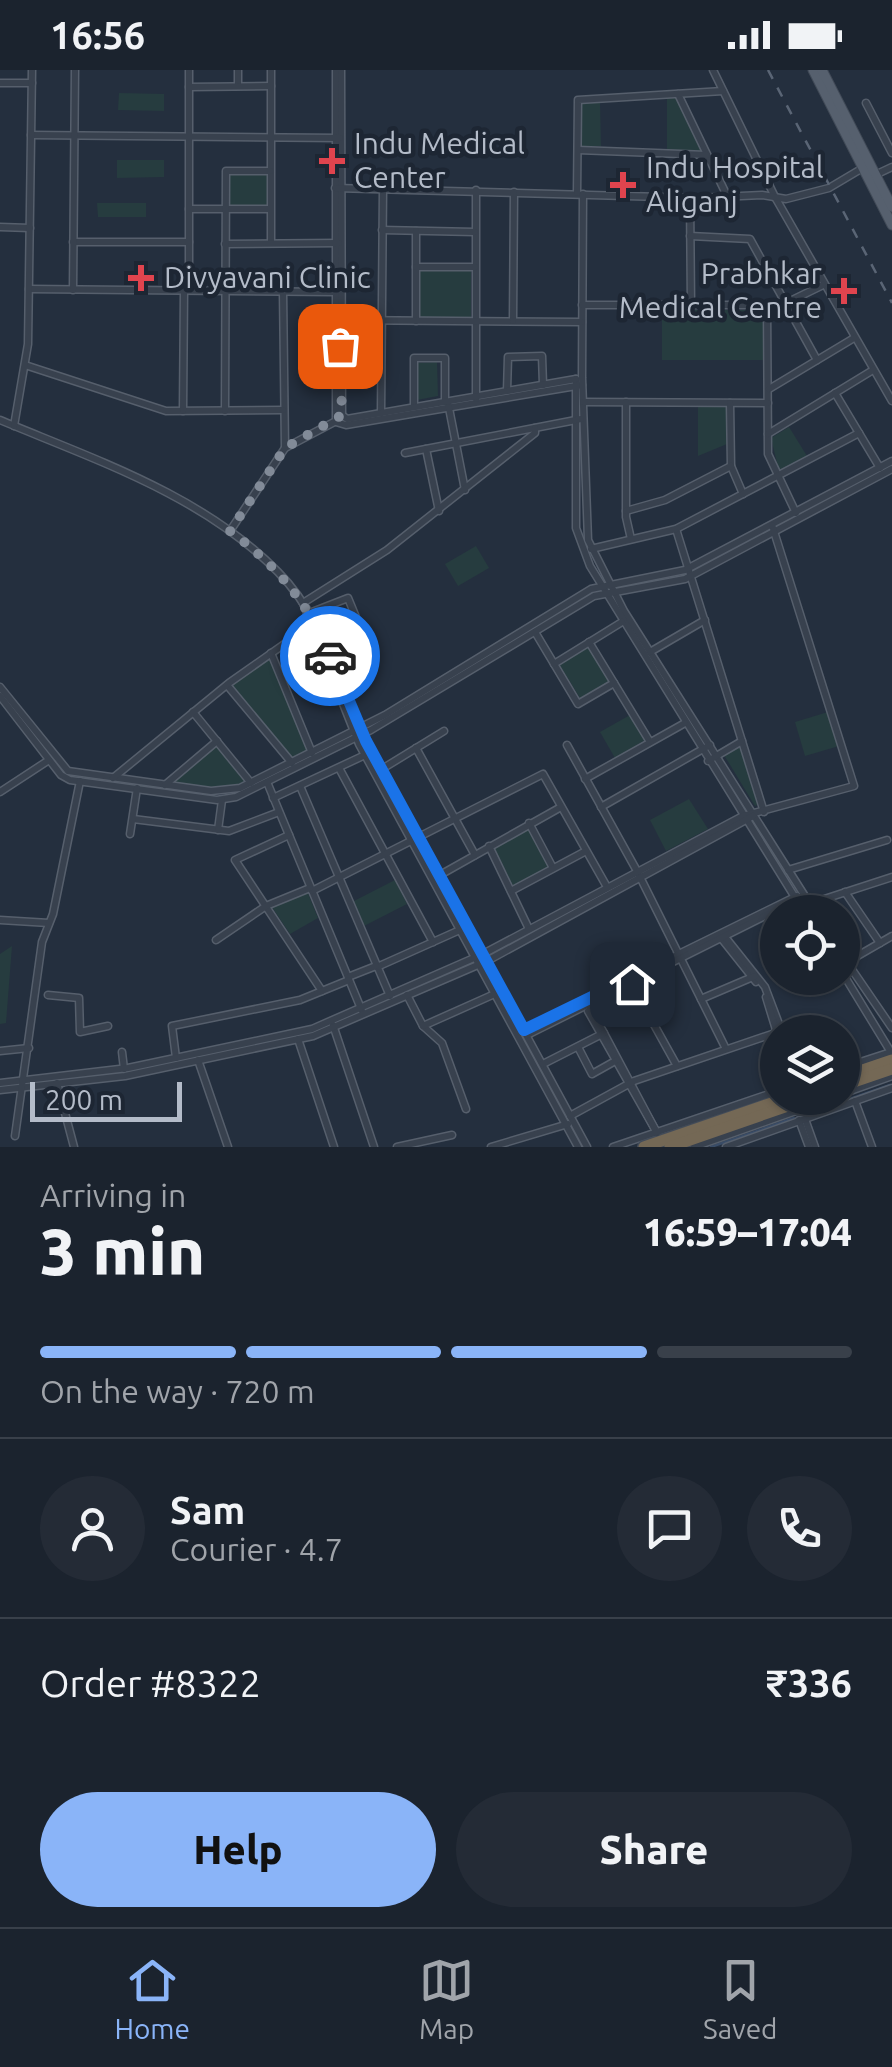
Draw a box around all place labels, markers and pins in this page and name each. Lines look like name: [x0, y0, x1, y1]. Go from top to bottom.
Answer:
place label: Indu Medical Center: [354, 126, 525, 194]
marker: Indu Medical Center: [319, 148, 345, 174]
place label: Indu Hospital Aliganj: [646, 150, 824, 218]
marker: Indu Hospital Aliganj: [610, 172, 636, 198]
place label: Prabhkar Medical Centre: [619, 256, 823, 324]
place label: Divyavani Clinic: [164, 260, 371, 294]
marker: Divyavani Clinic: [128, 265, 154, 291]
marker: Prabhkar Medical Centre: [831, 278, 857, 304]
pin: [298, 304, 383, 389]
pin: [590, 942, 675, 1027]

